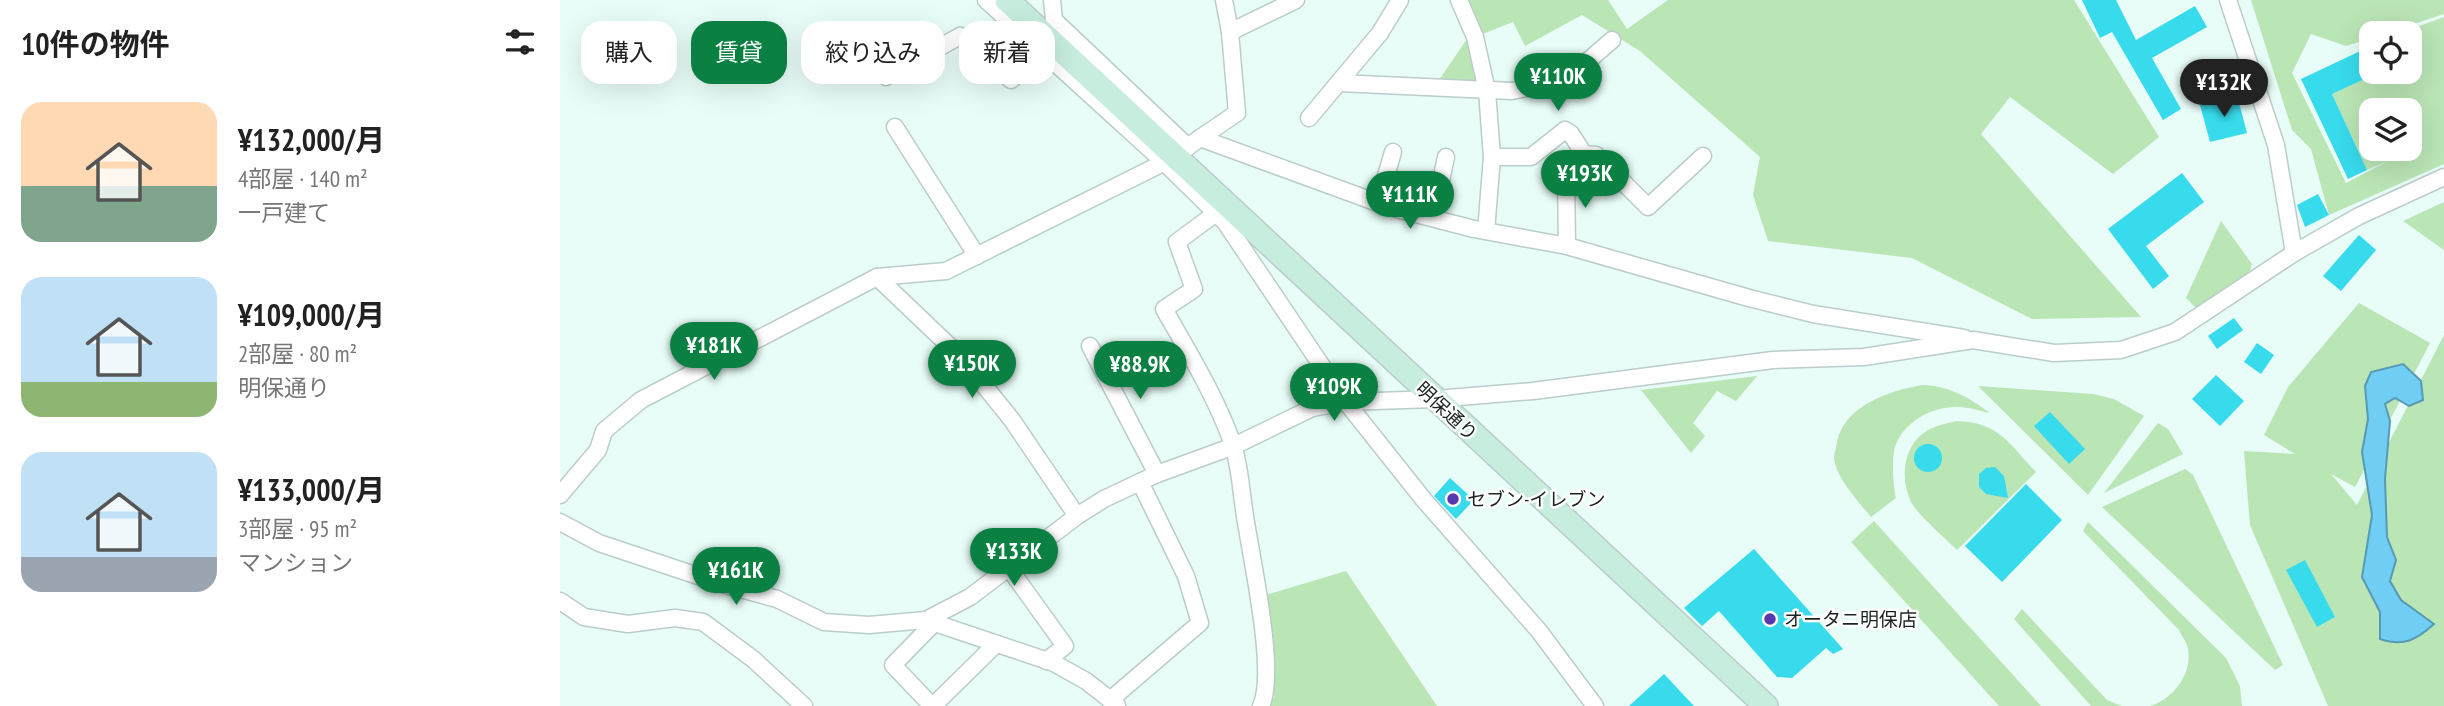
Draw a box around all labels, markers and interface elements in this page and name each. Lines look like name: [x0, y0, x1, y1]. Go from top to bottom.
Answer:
chip: 購入: [581, 21, 677, 84]
chip: 賃貸: [691, 21, 787, 84]
chip: 絞り込み: [801, 21, 945, 84]
chip: 新着: [959, 21, 1055, 84]
map controls: [2359, 21, 2422, 161]
button: locate: [2359, 21, 2422, 84]
icon: filters: [501, 23, 539, 61]
text: 10件の物件: [21, 24, 170, 63]
pin: ¥110K: [1509, 54, 1607, 113]
pin: ¥132K: [2175, 60, 2273, 119]
text: ¥110K: [1530, 61, 1586, 90]
text: ¥132K: [2196, 67, 2252, 96]
button: layers: [2359, 98, 2422, 161]
text: ¥132,000/月: [238, 120, 385, 159]
icon: home: [77, 130, 161, 214]
pin: ¥193K: [1536, 150, 1634, 210]
text: ¥193K: [1557, 158, 1613, 187]
text: 4部屋 · 140 m²: [238, 164, 368, 193]
pin: ¥111K: [1361, 172, 1459, 231]
text: ¥111K: [1382, 179, 1438, 208]
text: 一戸建て: [238, 198, 330, 227]
text: ¥109,000/月: [238, 295, 385, 334]
icon: home: [77, 305, 161, 389]
pin: ¥181K: [665, 322, 763, 382]
text: ¥181K: [686, 330, 742, 359]
text: 2部屋 · 80 m²: [238, 339, 357, 368]
pin: ¥150K: [923, 340, 1021, 400]
pin: ¥88.9K: [1083, 342, 1197, 401]
text: ¥150K: [944, 348, 1000, 377]
text: ¥88.9K: [1110, 349, 1170, 378]
pin: ¥109K: [1285, 364, 1383, 423]
text: ¥109K: [1306, 371, 1362, 400]
text: 明保通り: [238, 373, 330, 402]
street label: 明保通り: [1411, 376, 1483, 446]
text: ¥133,000/月: [238, 470, 385, 509]
icon: home: [77, 480, 161, 564]
place label: セブン-イレブン: [1467, 487, 1606, 511]
marker: セブン-イレブン: [1445, 491, 1461, 507]
text: 3部屋 · 95 m²: [238, 514, 357, 543]
pin: ¥133K: [965, 528, 1063, 588]
text: ¥133K: [986, 536, 1042, 565]
text: マンション: [238, 548, 353, 577]
pin: ¥161K: [687, 548, 785, 607]
text: ¥161K: [708, 555, 764, 584]
place label: オータニ明保店: [1784, 607, 1917, 631]
marker: オータニ明保店: [1762, 611, 1778, 627]

